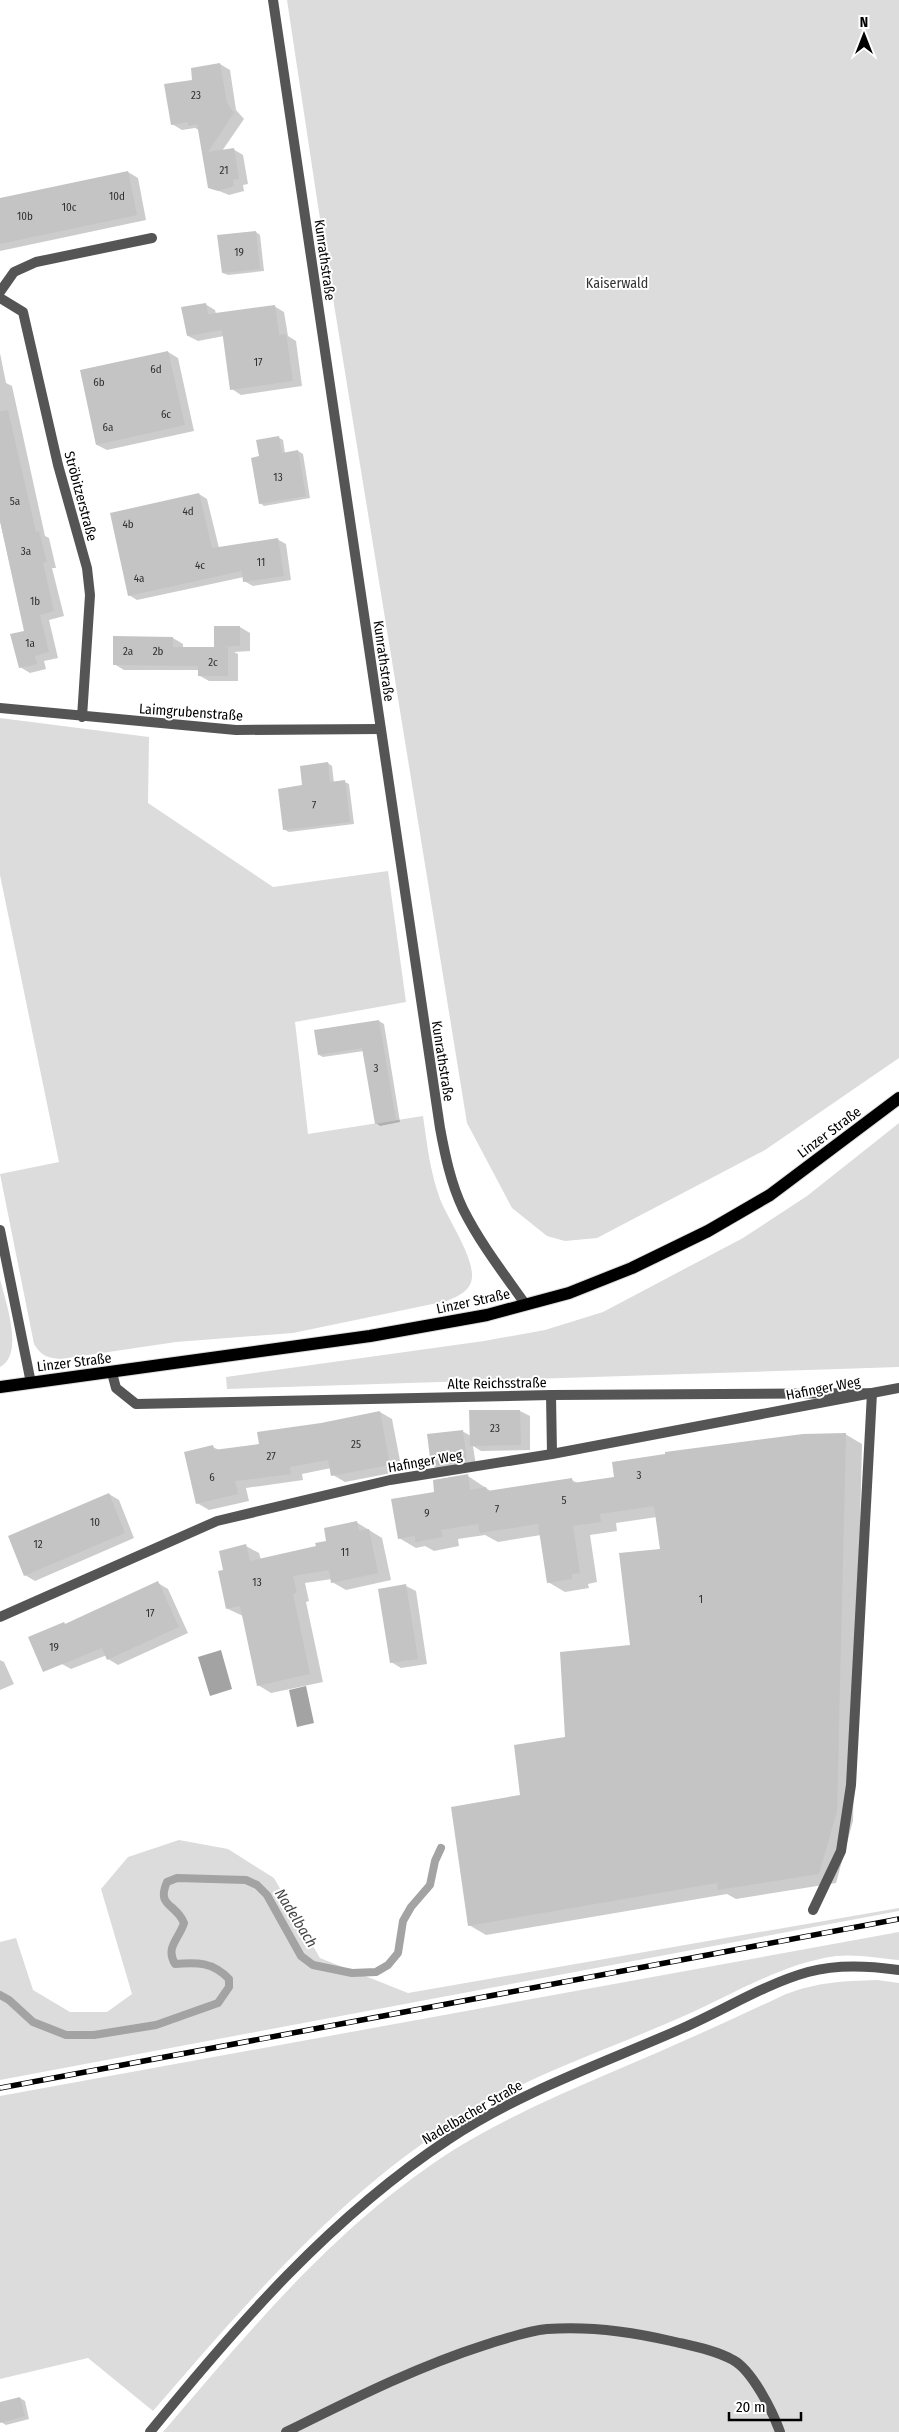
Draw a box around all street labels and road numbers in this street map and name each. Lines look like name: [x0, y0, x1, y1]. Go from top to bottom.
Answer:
street label: Kunrathstraße: [310, 219, 339, 302]
street label: Ströbitzerstraße: [60, 449, 101, 543]
street label: Kunrathstraße: [369, 620, 398, 703]
street label: Laimgrubenstraße: [138, 700, 244, 725]
street label: Kunrathstraße: [428, 1019, 457, 1103]
street label: Linzer Straße: [794, 1103, 864, 1162]
street label: Linzer Straße: [435, 1285, 512, 1318]
street label: Linzer Straße: [36, 1349, 112, 1375]
street label: Hafinger Weg: [784, 1373, 862, 1404]
street label: Alte Reichsstraße: [447, 1374, 547, 1393]
street label: Hafinger Weg: [387, 1447, 464, 1476]
street label: Nadelbacher Straße: [419, 2077, 526, 2148]

